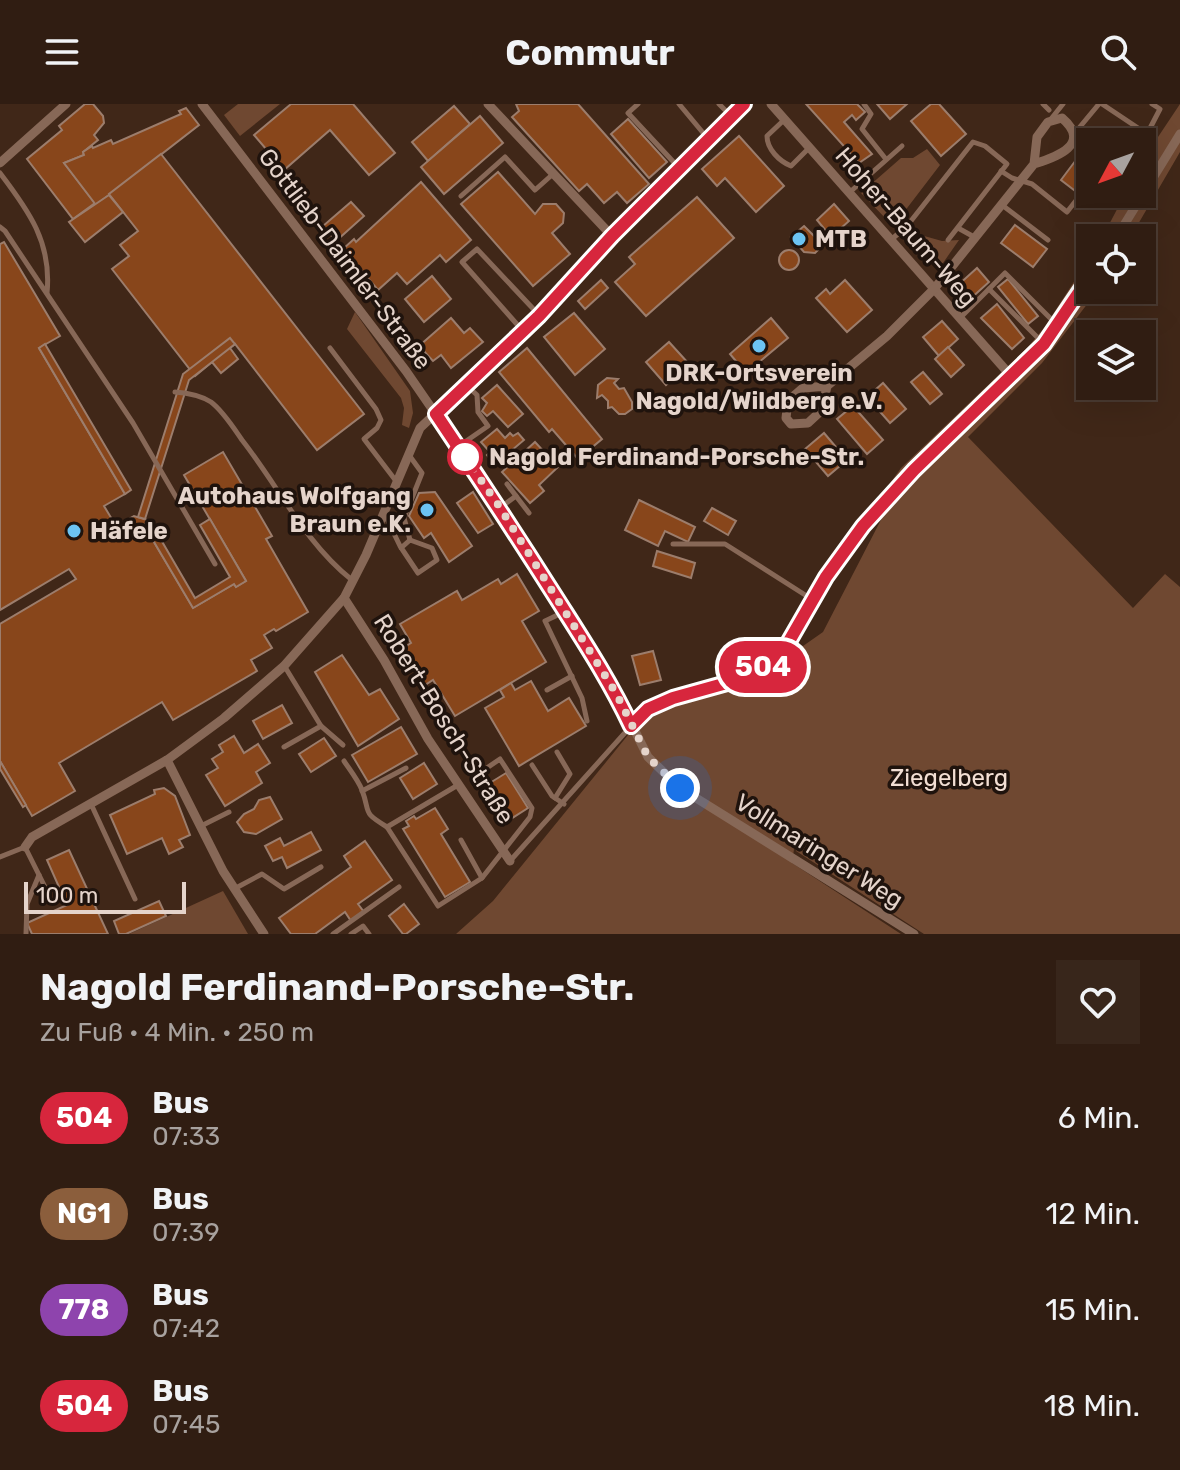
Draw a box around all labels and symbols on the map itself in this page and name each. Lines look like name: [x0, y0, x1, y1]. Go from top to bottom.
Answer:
north arrow: [1076, 128, 1156, 208]
street label: Hoher-Baum-Weg: [829, 142, 983, 312]
street label: Gottlieb-Daimler-Straße: [253, 143, 437, 375]
place label: MTB: [815, 225, 867, 253]
marker: MTB: [790, 230, 808, 248]
marker: DRK-Ortsverein Nagold/Wildberg e.V.: [750, 337, 768, 355]
place label: DRK-Ortsverein Nagold/Wildberg e.V.: [635, 359, 883, 415]
marker: Nagold Ferdinand-Porsche-Str.: [448, 440, 482, 474]
place label: Nagold Ferdinand-Porsche-Str.: [489, 443, 864, 471]
place label: Autohaus Wolfgang Braun e.K.: [178, 482, 411, 538]
marker: Autohaus Wolfgang Braun e.K.: [418, 501, 436, 519]
place label: Häfele: [90, 517, 168, 545]
marker: Häfele: [65, 522, 83, 540]
street label: Robert-Bosch-Straße: [368, 609, 520, 829]
line badge: 504: [717, 641, 809, 693]
park label: Ziegelberg: [890, 764, 1008, 792]
your location: [660, 768, 700, 808]
street label: Vollmaringer Weg: [730, 788, 908, 914]
scale bar: [24, 878, 186, 914]

